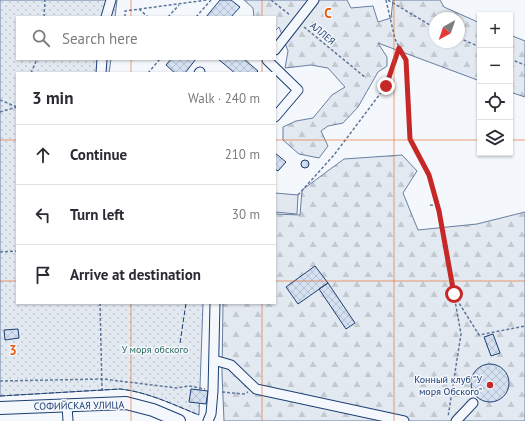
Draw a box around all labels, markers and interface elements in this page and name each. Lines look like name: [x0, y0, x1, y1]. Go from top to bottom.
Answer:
text: C: [324, 5, 332, 22]
north arrow: [429, 12, 465, 48]
map controls: [477, 12, 513, 156]
button: +: [477, 12, 513, 48]
search box: [16, 16, 276, 60]
street label: АЛЛЕЯ: [307, 19, 338, 48]
icon: search: [30, 27, 52, 49]
text: Search here: [62, 29, 138, 48]
button: −: [477, 48, 513, 84]
route end: [377, 77, 395, 95]
button: locate: [477, 84, 513, 120]
text: 3 min: [32, 87, 73, 109]
text: Walk · 240 m: [188, 90, 260, 107]
button: layers: [477, 120, 513, 156]
icon: ahead: [32, 144, 54, 166]
text: Continue: [70, 145, 127, 164]
text: 210 m: [225, 146, 260, 163]
icon: left: [32, 204, 54, 226]
text: Turn left: [70, 205, 124, 224]
text: 30 m: [232, 206, 260, 223]
icon: arrive: [32, 264, 54, 286]
text: Arrive at destination: [70, 265, 201, 284]
route start: [445, 285, 463, 303]
text: 3: [9, 342, 17, 359]
park label: У моря обского: [122, 343, 188, 356]
place label: Конный клуб "У моря Обского": [414, 373, 482, 398]
marker: Конный клуб "У моря Обского": [485, 380, 495, 390]
street label: СОФИЙСКАЯ УЛИЦА: [34, 398, 124, 413]

